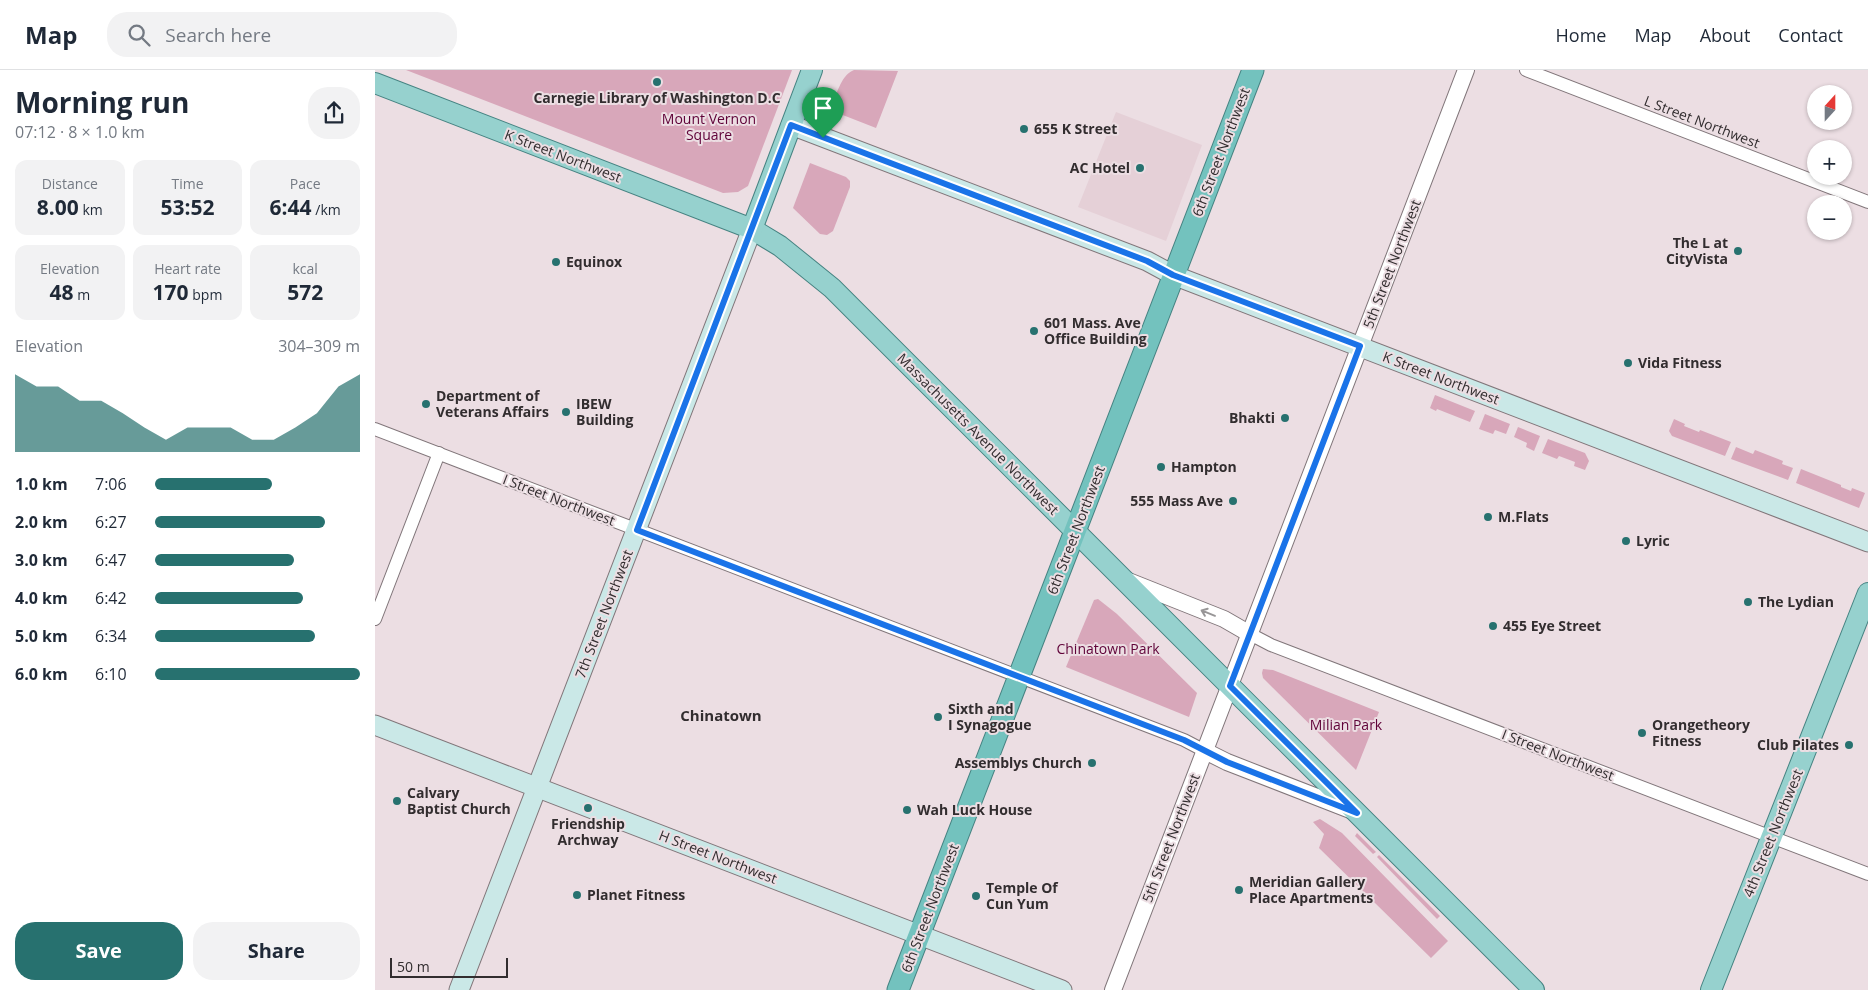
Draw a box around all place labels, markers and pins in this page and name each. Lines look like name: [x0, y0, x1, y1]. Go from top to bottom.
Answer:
marker: Carnegie Library of Washington D.C: [651, 76, 663, 88]
pin: [802, 87, 844, 138]
place label: Carnegie Library of Washington D.C: [533, 88, 781, 107]
place label: 655 K Street: [1034, 119, 1117, 138]
marker: 655 K Street: [1018, 123, 1030, 135]
place label: AC Hotel: [1070, 158, 1130, 177]
marker: AC Hotel: [1134, 162, 1146, 174]
place label: The L at CityVista: [1666, 233, 1728, 268]
marker: The L at CityVista: [1732, 245, 1744, 257]
place label: Equinox: [566, 252, 623, 271]
marker: Equinox: [550, 256, 562, 268]
place label: 601 Mass. Ave Office Building: [1044, 313, 1147, 348]
marker: 601 Mass. Ave Office Building: [1028, 325, 1040, 337]
place label: Vida Fitness: [1638, 353, 1722, 372]
marker: Vida Fitness: [1622, 357, 1634, 369]
place label: Department of Veterans Affairs: [436, 386, 549, 421]
place label: IBEW Building: [576, 394, 633, 429]
marker: Department of Veterans Affairs: [420, 398, 432, 410]
marker: IBEW Building: [560, 406, 572, 418]
place label: Bhakti: [1229, 408, 1275, 427]
marker: Bhakti: [1279, 412, 1291, 424]
place label: Hampton: [1171, 457, 1237, 476]
marker: Hampton: [1155, 461, 1167, 473]
place label: 555 Mass Ave: [1130, 491, 1223, 510]
marker: 555 Mass Ave: [1227, 495, 1239, 507]
place label: M.Flats: [1498, 507, 1549, 526]
marker: M.Flats: [1482, 511, 1494, 523]
place label: Lyric: [1636, 531, 1670, 550]
marker: Lyric: [1620, 535, 1632, 547]
place label: The Lydian: [1758, 592, 1834, 611]
marker: The Lydian: [1742, 596, 1754, 608]
place label: 455 Eye Street: [1503, 616, 1601, 635]
marker: 455 Eye Street: [1487, 620, 1499, 632]
place label: Sixth and I Synagogue: [948, 699, 1032, 734]
marker: Sixth and I Synagogue: [932, 711, 944, 723]
place label: Orangetheory Fitness: [1652, 715, 1750, 750]
marker: Orangetheory Fitness: [1636, 727, 1648, 739]
place label: Club Pilates: [1757, 735, 1839, 754]
marker: Club Pilates: [1843, 739, 1855, 751]
place label: Assemblys Church: [955, 753, 1082, 772]
marker: Assemblys Church: [1086, 757, 1098, 769]
place label: Calvary Baptist Church: [407, 783, 511, 818]
marker: Calvary Baptist Church: [391, 795, 403, 807]
place label: Wah Luck House: [917, 800, 1032, 819]
marker: Friendship Archway: [582, 802, 594, 814]
marker: Wah Luck House: [901, 804, 913, 816]
place label: Friendship Archway: [551, 814, 625, 849]
place label: Meridian Gallery Place Apartments: [1249, 872, 1373, 907]
place label: Temple Of Cun Yum: [986, 878, 1059, 913]
marker: Meridian Gallery Place Apartments: [1233, 884, 1245, 896]
place label: Planet Fitness: [587, 885, 685, 904]
marker: Planet Fitness: [571, 889, 583, 901]
marker: Temple Of Cun Yum: [970, 890, 982, 902]

